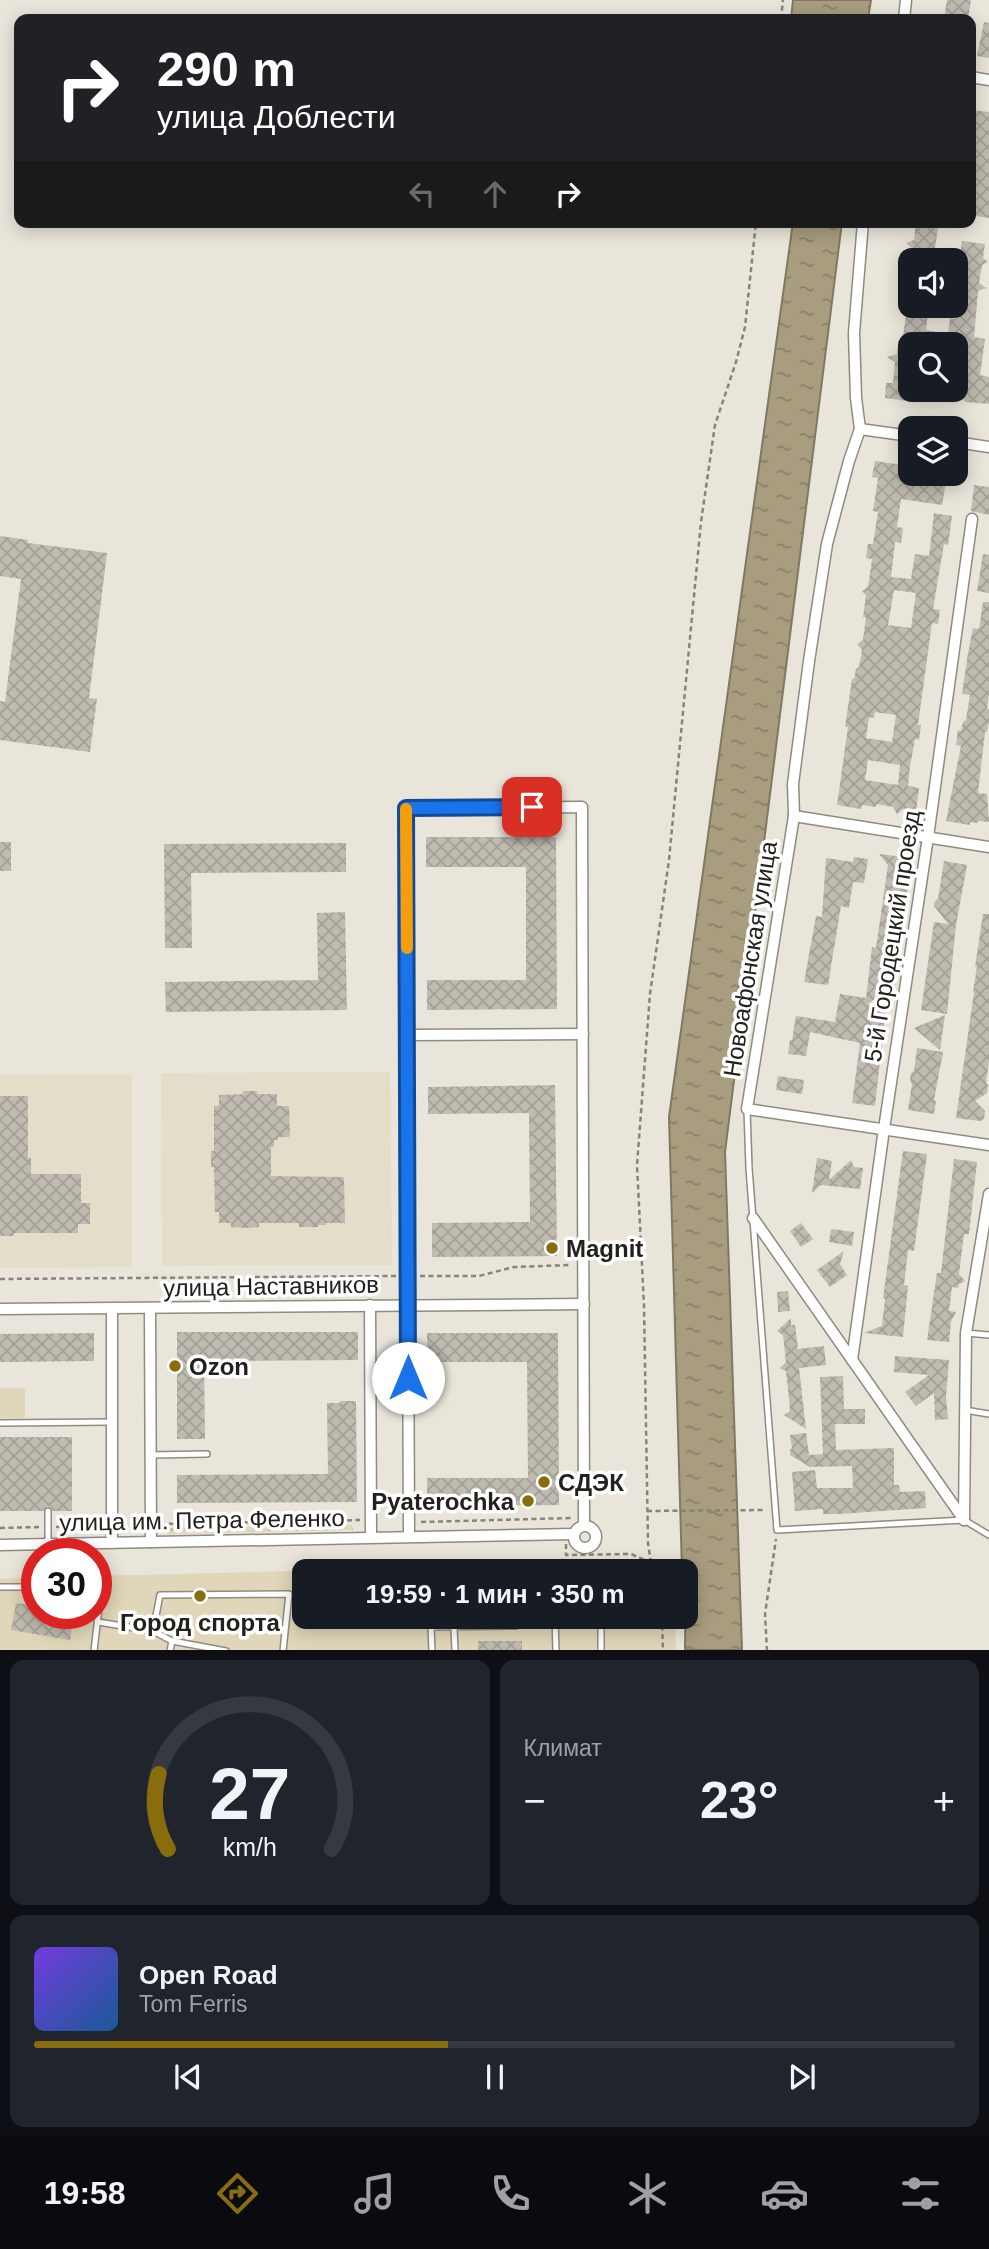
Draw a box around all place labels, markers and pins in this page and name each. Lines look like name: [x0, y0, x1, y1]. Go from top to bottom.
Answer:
pin: [502, 777, 562, 837]
place label: Magnit: [566, 1235, 643, 1262]
marker: Magnit: [544, 1240, 560, 1256]
place label: Ozon: [189, 1353, 249, 1380]
marker: Ozon: [167, 1358, 183, 1374]
place label: СДЭК: [558, 1469, 624, 1496]
marker: СДЭК: [536, 1474, 552, 1490]
place label: Pyaterochka: [371, 1488, 515, 1515]
marker: Pyaterochka: [520, 1493, 536, 1509]
marker: Город спорта: [192, 1588, 208, 1604]
place label: Город спорта: [120, 1609, 281, 1636]

